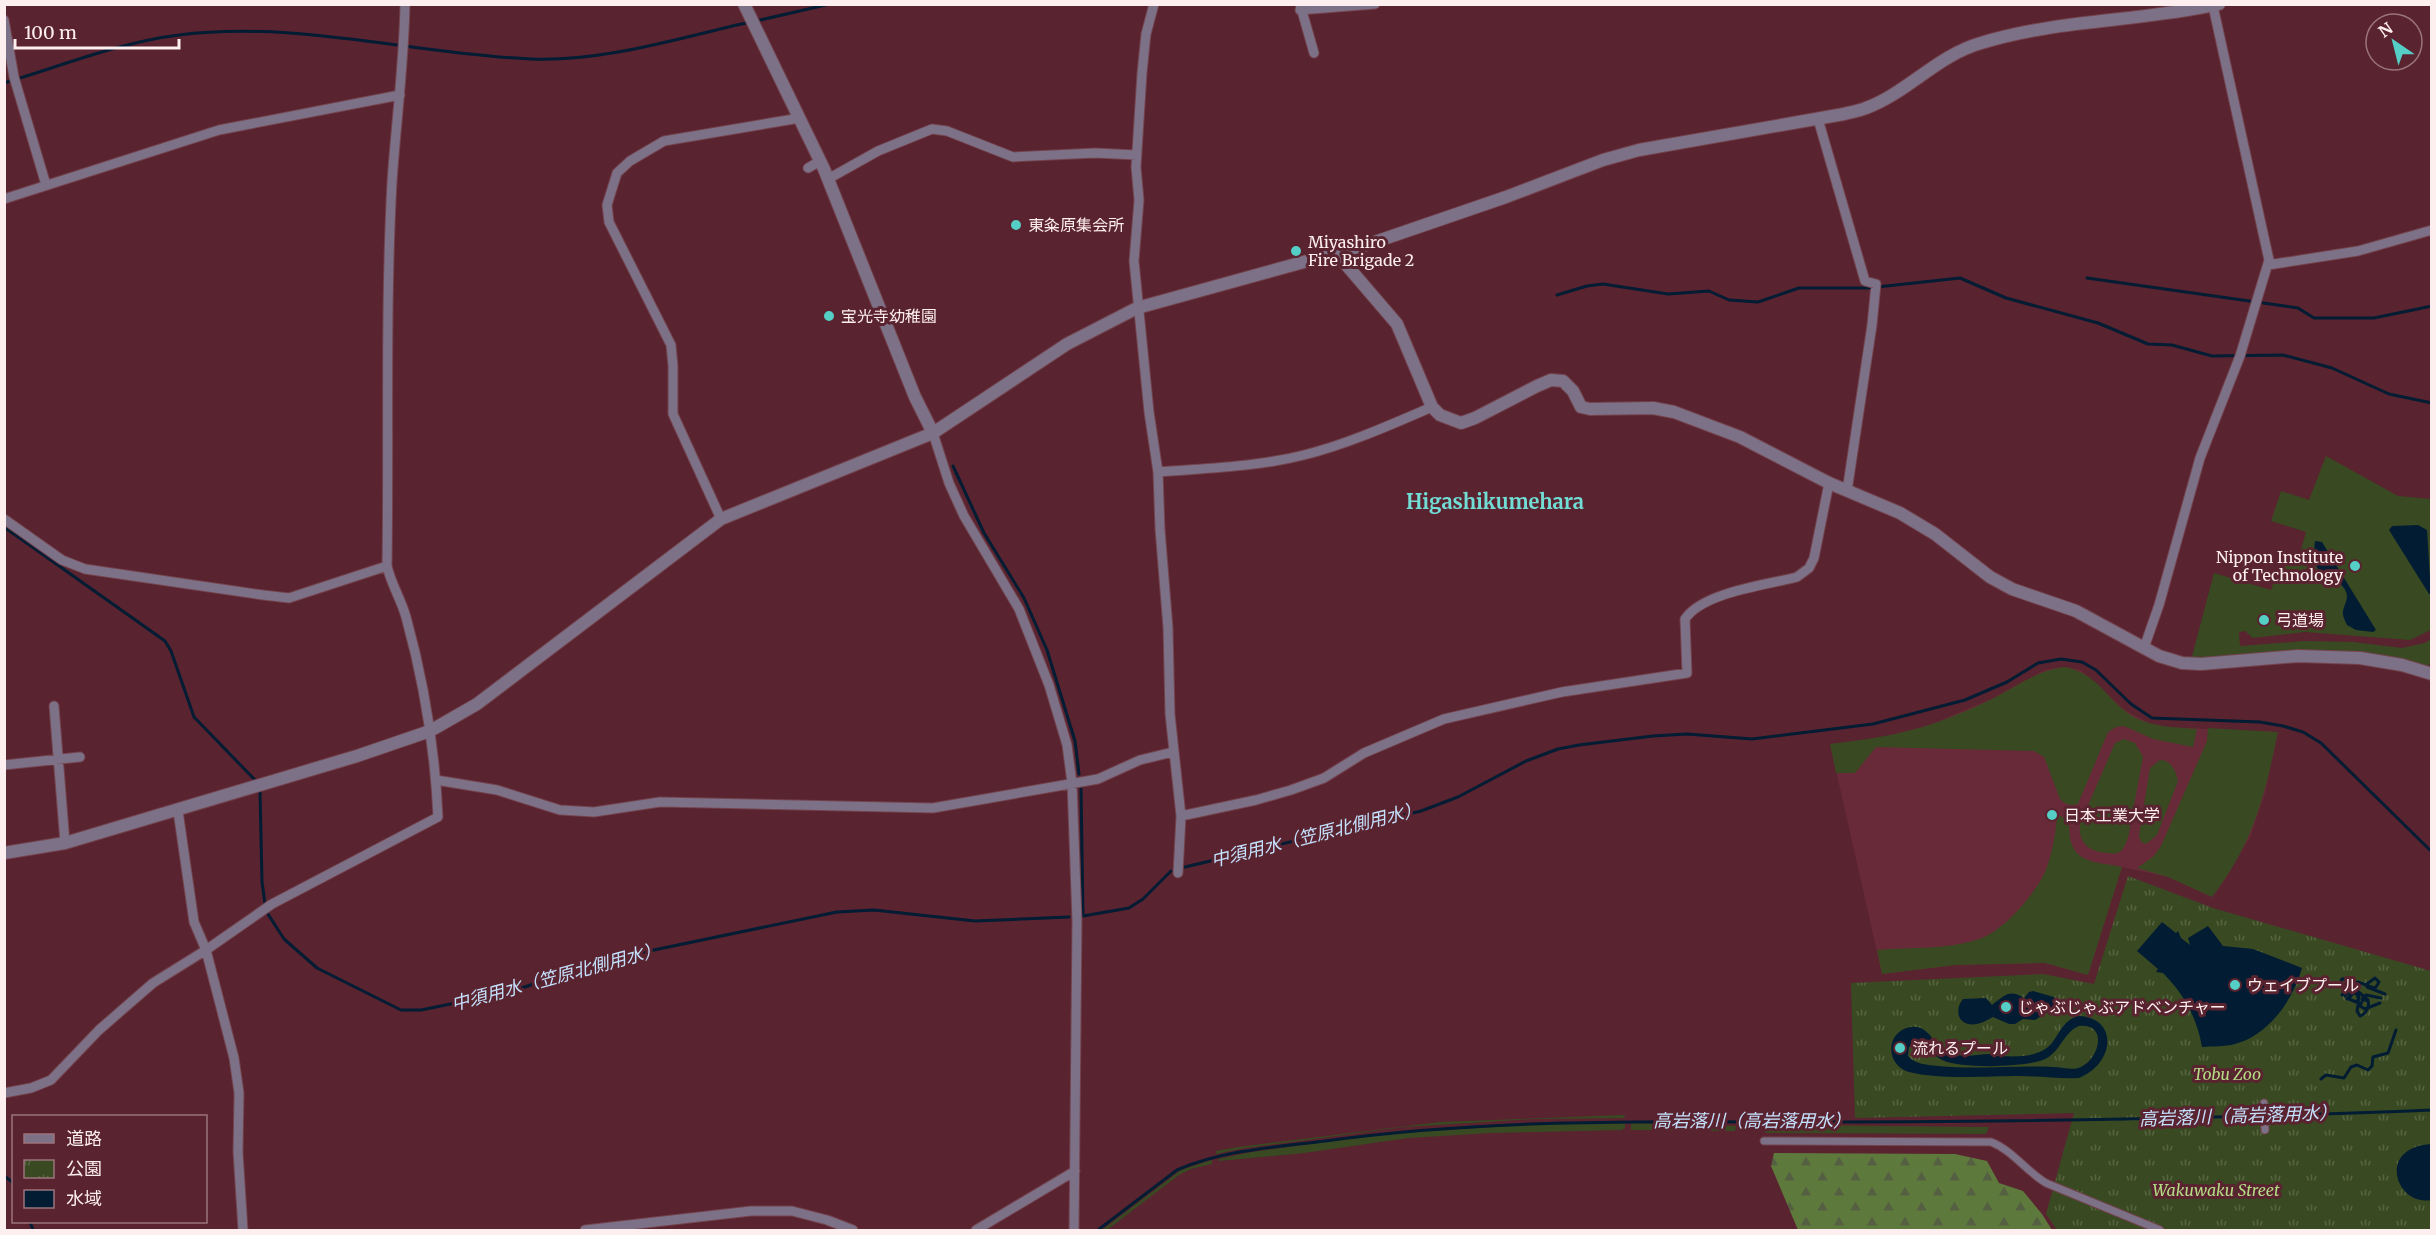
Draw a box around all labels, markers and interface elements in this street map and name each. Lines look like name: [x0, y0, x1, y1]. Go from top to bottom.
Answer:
scale bar: [15, 12, 178, 50]
north arrow: [2364, 12, 2424, 72]
text: N: [2374, 18, 2397, 42]
text: 100 m: [24, 21, 77, 44]
place label: 東粂原集会所: [1028, 215, 1124, 235]
marker: 東粂原集会所: [1009, 218, 1023, 232]
place label: Miyashiro Fire Brigade 2: [1308, 232, 1414, 270]
marker: Miyashiro Fire Brigade 2: [1289, 244, 1303, 258]
place label: 宝光寺幼稚園: [841, 306, 937, 326]
marker: 宝光寺幼稚園: [822, 309, 836, 323]
district label: Higashikumehara: [1406, 489, 1584, 514]
place label: Nippon Institute of Technology: [2216, 547, 2344, 585]
marker: Nippon Institute of Technology: [2348, 559, 2362, 573]
place label: 弓道場: [2276, 610, 2324, 630]
marker: 弓道場: [2257, 613, 2271, 627]
water label: 中須用水（笠原北側用水）: [1208, 797, 1423, 872]
place label: 日本工業大学: [2064, 805, 2160, 825]
marker: 日本工業大学: [2045, 808, 2059, 822]
water label: 中須用水（笠原北側用水）: [449, 937, 663, 1016]
place label: ウェイブプール: [2247, 975, 2359, 995]
marker: ウェイブプール: [2228, 978, 2242, 992]
place label: じゃぶじゃぶアドベンチャー: [2018, 997, 2226, 1017]
marker: じゃぶじゃぶアドベンチャー: [1999, 1000, 2013, 1014]
place label: 流れるプール: [1912, 1038, 2008, 1058]
marker: 流れるプール: [1893, 1041, 1907, 1055]
park label: Tobu Zoo: [2193, 1064, 2261, 1084]
water label: 高岩落川（高岩落用水）: [2139, 1101, 2337, 1130]
water label: 高岩落川（高岩落用水）: [1653, 1109, 1851, 1132]
legend: [12, 1115, 207, 1223]
text: 道路: [66, 1127, 102, 1150]
text: 公園: [66, 1157, 102, 1180]
park label: Wakuwaku Street: [2153, 1180, 2280, 1200]
text: 水域: [66, 1187, 102, 1210]

